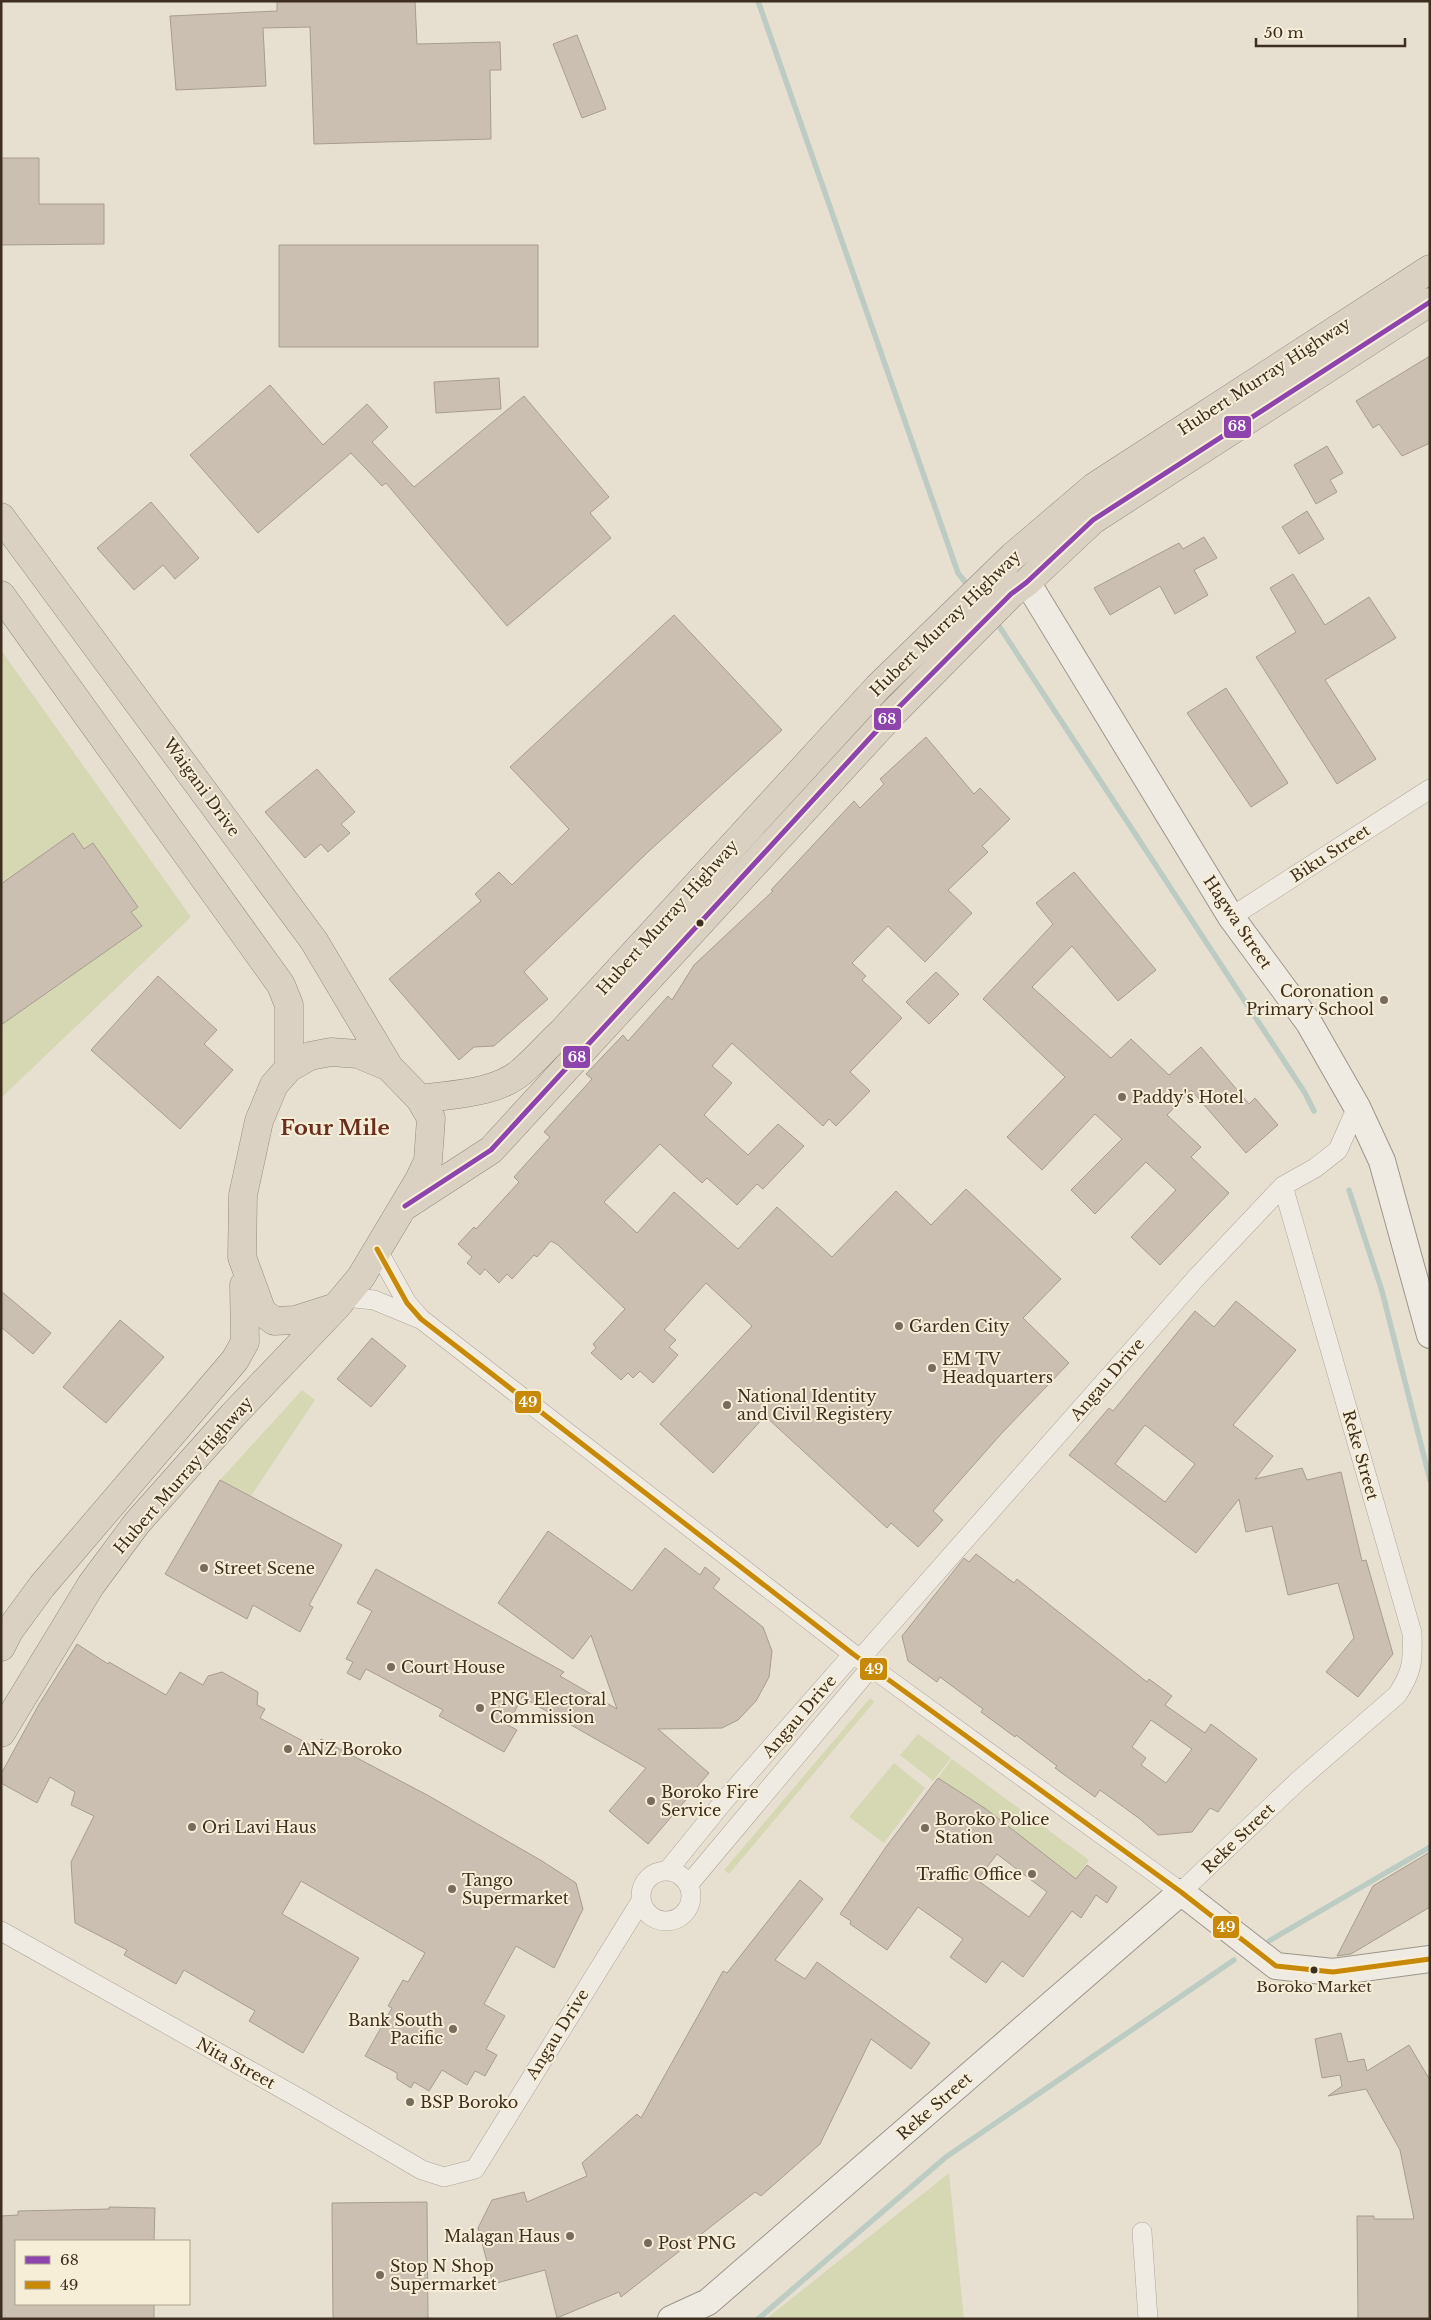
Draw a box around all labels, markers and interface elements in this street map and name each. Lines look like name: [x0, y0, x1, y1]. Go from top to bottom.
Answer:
scale bar: [1256, 15, 1405, 47]
text: 50 m: [1264, 23, 1304, 42]
street label: Hubert Murray Highway: [1174, 312, 1355, 439]
line badge: 68: [1223, 415, 1252, 439]
text: 68: [1228, 417, 1246, 435]
street label: Hubert Murray Highway: [865, 545, 1025, 700]
line badge: 68: [873, 707, 902, 731]
text: 68: [878, 710, 896, 728]
street label: Waigani Drive: [159, 733, 244, 840]
street label: Biku Street: [1286, 820, 1374, 886]
street label: Hubert Murray Highway: [592, 835, 742, 999]
street label: Hagwa Street: [1199, 872, 1277, 972]
unlabelled marker: [695, 918, 705, 928]
place label: Coronation Primary School: [1246, 981, 1374, 1019]
marker: Coronation Primary School: [1378, 994, 1390, 1006]
line badge: 68: [562, 1045, 591, 1069]
text: 68: [568, 1048, 586, 1066]
place label: Paddy's Hotel: [1132, 1087, 1244, 1107]
marker: Paddy's Hotel: [1116, 1091, 1128, 1103]
district label: Four Mile: [280, 1115, 390, 1141]
place label: Garden City: [909, 1316, 1010, 1336]
marker: Garden City: [893, 1320, 905, 1332]
street label: Angau Drive: [1065, 1334, 1148, 1425]
place label: EM TV Headquarters: [942, 1349, 1053, 1387]
marker: EM TV Headquarters: [926, 1362, 938, 1374]
place label: National Identity and Civil Registery: [737, 1386, 893, 1424]
line badge: 49: [514, 1390, 542, 1414]
street label: Hubert Murray Highway: [109, 1392, 257, 1558]
text: 49: [519, 1393, 537, 1411]
marker: National Identity and Civil Registery: [721, 1399, 733, 1411]
street label: Reke Street: [1339, 1408, 1383, 1502]
place label: Street Scene: [214, 1558, 315, 1578]
marker: Street Scene: [198, 1562, 210, 1574]
place label: Court House: [401, 1657, 505, 1677]
line badge: 49: [859, 1657, 888, 1681]
text: 49: [865, 1660, 883, 1678]
marker: Court House: [385, 1661, 397, 1673]
street label: Angau Drive: [757, 1671, 840, 1762]
place label: PNG Electoral Commission: [490, 1689, 606, 1727]
marker: PNG Electoral Commission: [474, 1702, 486, 1714]
place label: ANZ Boroko: [297, 1739, 402, 1759]
marker: ANZ Boroko: [282, 1743, 294, 1755]
place label: Boroko Fire Service: [661, 1782, 759, 1820]
marker: Boroko Fire Service: [645, 1795, 657, 1807]
street label: Reke Street: [1198, 1799, 1278, 1877]
place label: Boroko Police Station: [935, 1809, 1049, 1847]
place label: Ori Lavi Haus: [202, 1817, 316, 1837]
marker: Ori Lavi Haus: [186, 1821, 198, 1833]
marker: Boroko Police Station: [919, 1822, 931, 1834]
place label: Traffic Office: [917, 1864, 1022, 1884]
marker: Traffic Office: [1026, 1868, 1038, 1880]
place label: Tango Supermarket: [462, 1870, 569, 1908]
marker: Tango Supermarket: [446, 1883, 458, 1895]
line badge: 49: [1212, 1915, 1240, 1939]
text: 49: [1217, 1918, 1235, 1936]
marker: Boroko Market: [1309, 1965, 1319, 1975]
place label: Boroko Market: [1256, 1977, 1372, 1996]
street label: Angau Drive: [521, 1985, 593, 2084]
place label: Bank South Pacific: [348, 2010, 443, 2048]
marker: Bank South Pacific: [447, 2023, 459, 2035]
street label: Nita Street: [193, 2033, 279, 2093]
street label: Reke Street: [892, 2068, 976, 2144]
place label: BSP Boroko: [420, 2092, 518, 2112]
marker: BSP Boroko: [404, 2096, 416, 2108]
place label: Malagan Haus: [444, 2226, 560, 2246]
marker: Malagan Haus: [564, 2230, 576, 2242]
place label: Post PNG: [658, 2233, 736, 2253]
marker: Post PNG: [642, 2237, 654, 2249]
legend: [15, 2240, 190, 2305]
text: 68: [60, 2250, 79, 2269]
place label: Stop N Shop Supermarket: [390, 2256, 497, 2294]
marker: Stop N Shop Supermarket: [374, 2269, 386, 2281]
text: 49: [60, 2275, 78, 2294]

